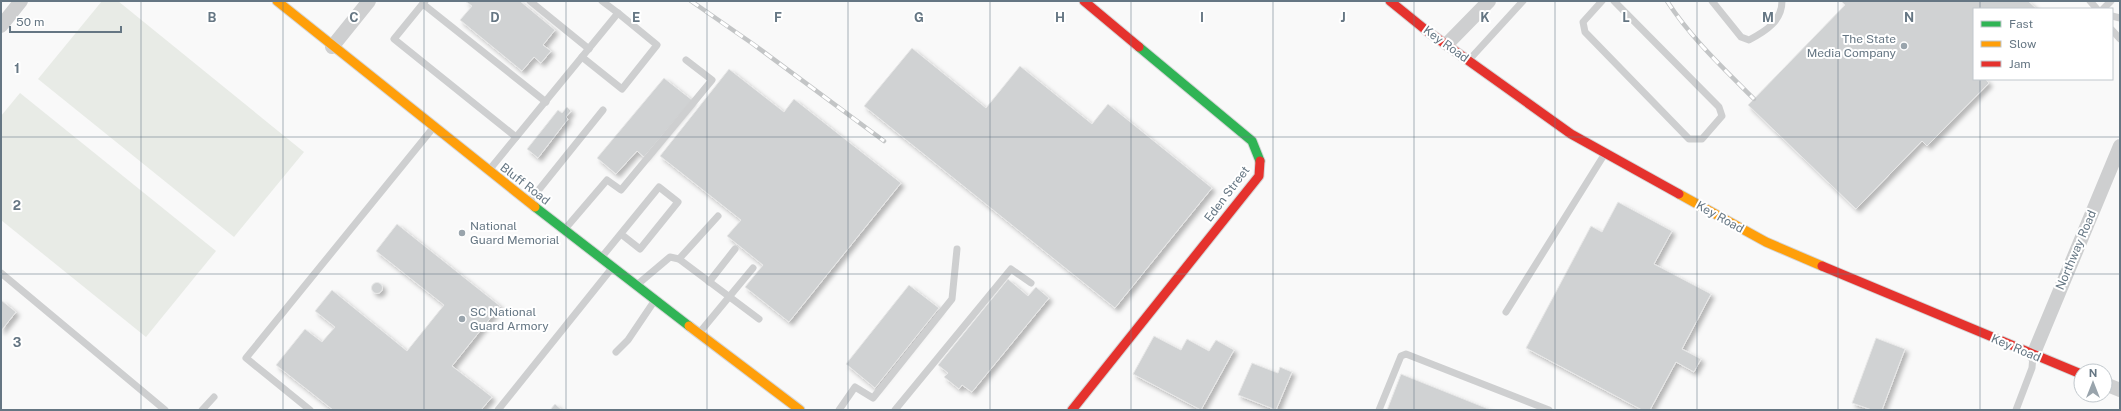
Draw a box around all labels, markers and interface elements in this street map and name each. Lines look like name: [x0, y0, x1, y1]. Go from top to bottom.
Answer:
scale bar: [10, 8, 121, 34]
legend: [1973, 8, 2113, 80]
text: B: [208, 10, 217, 25]
text: C: [349, 10, 359, 25]
text: D: [490, 10, 500, 25]
text: E: [632, 10, 640, 25]
text: F: [774, 10, 782, 25]
text: G: [914, 10, 924, 25]
text: H: [1055, 10, 1065, 25]
text: I: [1200, 10, 1204, 25]
text: J: [1340, 10, 1346, 25]
text: K: [1480, 10, 1490, 25]
text: L: [1622, 10, 1630, 25]
text: M: [1762, 10, 1774, 25]
text: N: [1904, 10, 1914, 25]
text: 50 m: [16, 15, 44, 29]
text: Fast: [2009, 17, 2034, 31]
street label: Key Road: [1421, 23, 1471, 65]
place label: The State Media Company: [1807, 32, 1897, 60]
text: Slow: [2009, 37, 2037, 51]
marker: The State Media Company: [1899, 41, 1909, 51]
text: Jam: [2009, 57, 2031, 71]
text: 1: [14, 61, 20, 76]
street label: Bluff Road: [497, 160, 553, 208]
street label: Eden Street: [1201, 163, 1253, 225]
text: 2: [13, 198, 21, 213]
street label: Key Road: [1694, 198, 1746, 236]
street label: Northway Road: [2053, 208, 2099, 292]
place label: National Guard Memorial: [470, 219, 560, 247]
marker: National Guard Memorial: [457, 228, 467, 238]
place label: SC National Guard Armory: [470, 305, 549, 333]
marker: SC National Guard Armory: [457, 314, 467, 324]
street label: Key Road: [1989, 331, 2043, 365]
text: 3: [13, 335, 22, 350]
north arrow: [2073, 363, 2113, 403]
text: N: [2089, 367, 2097, 379]

